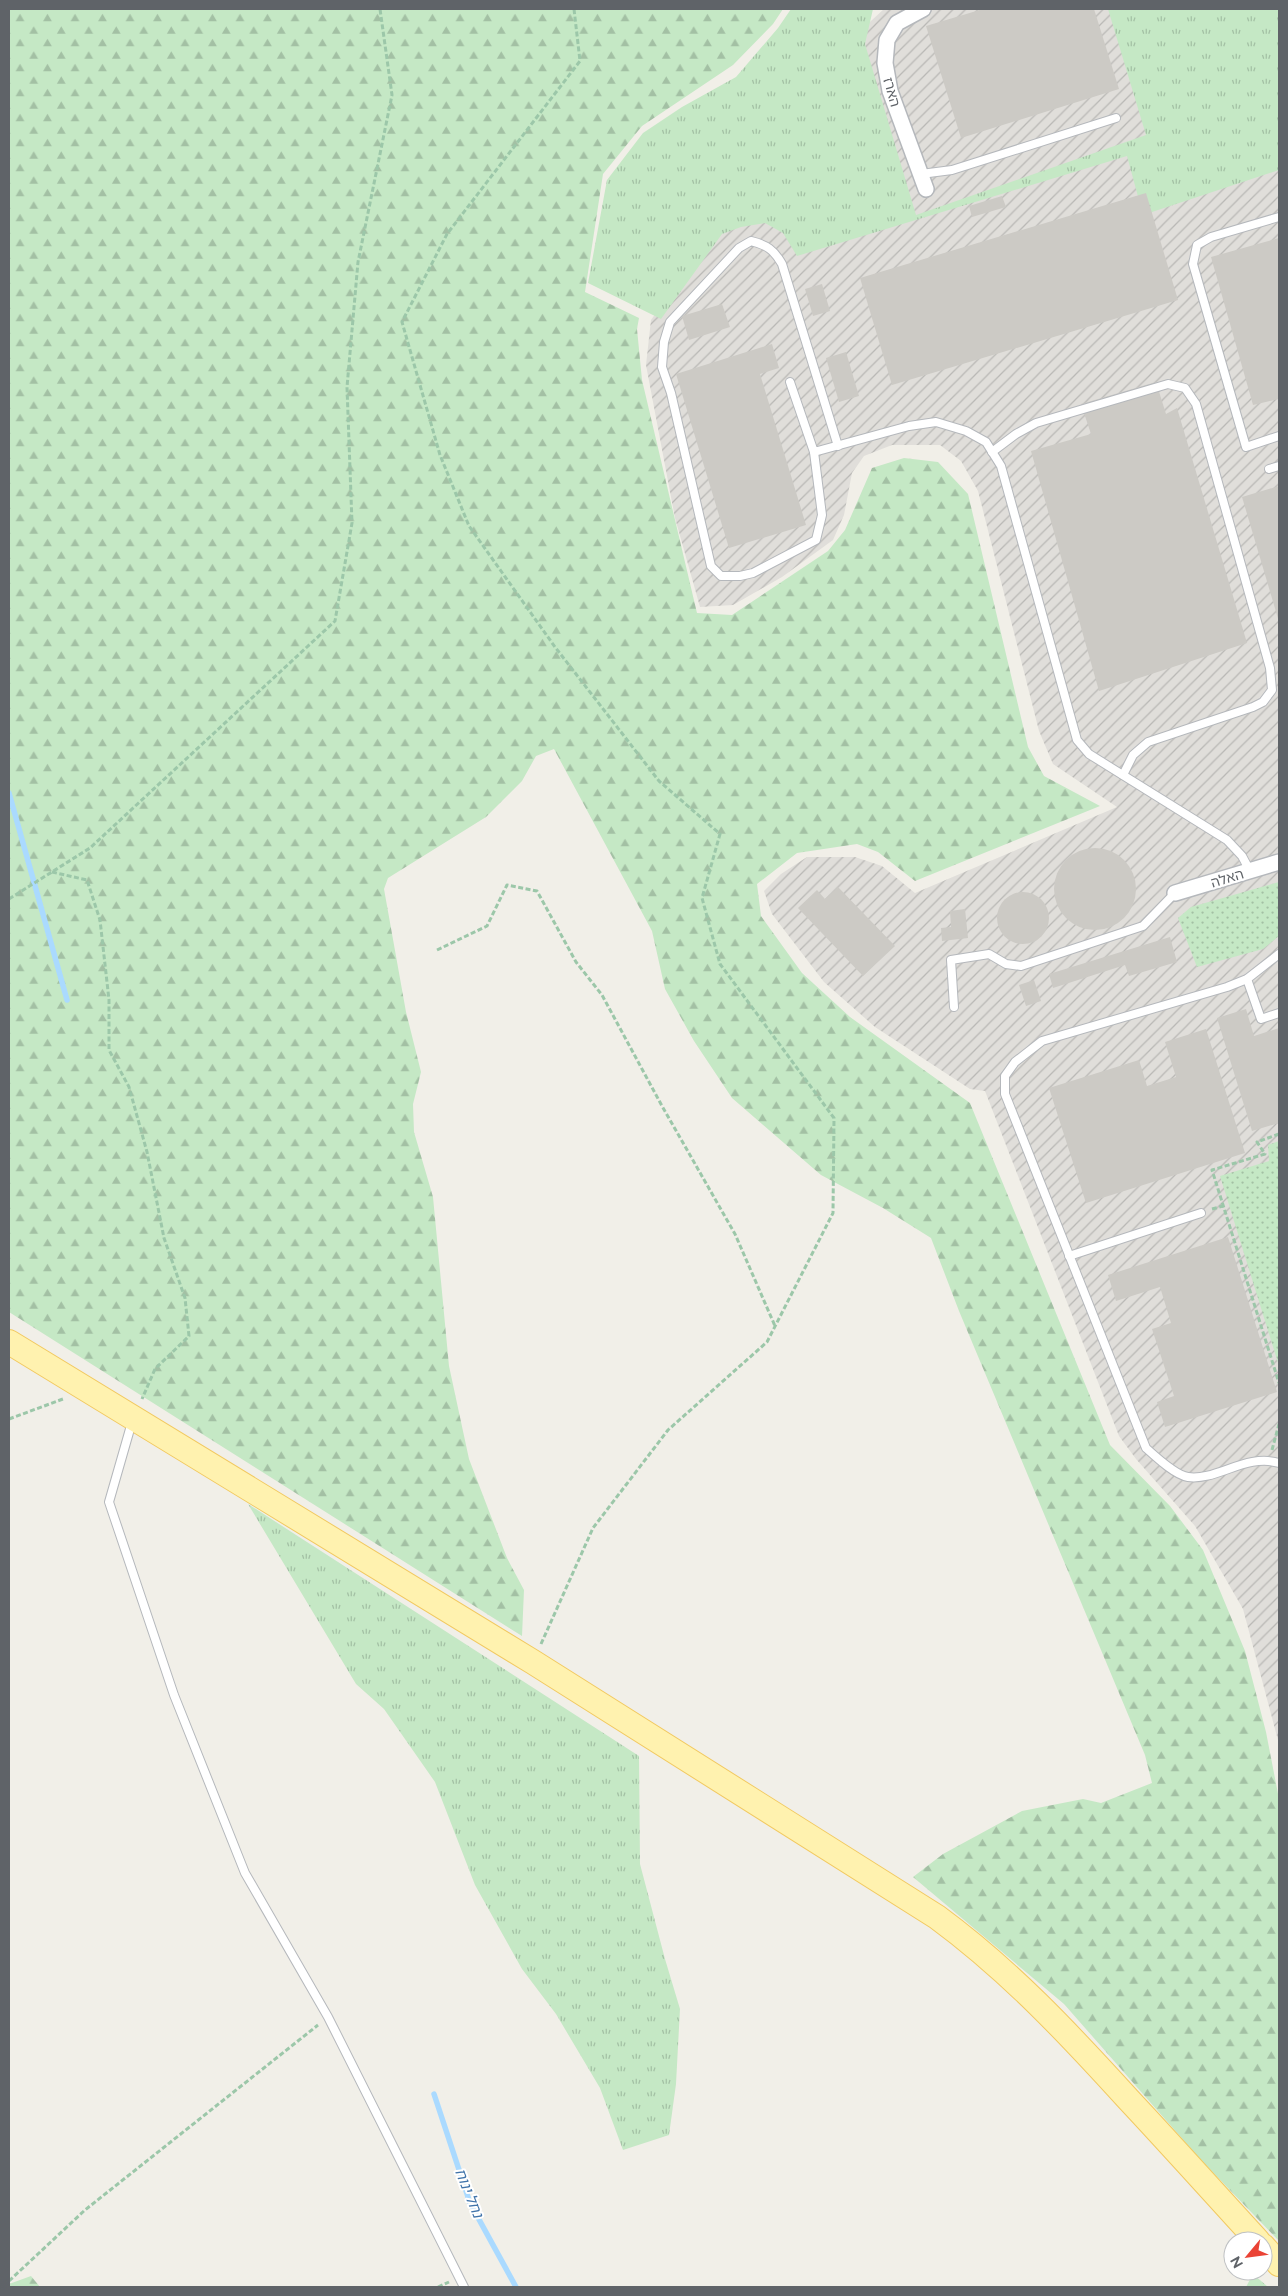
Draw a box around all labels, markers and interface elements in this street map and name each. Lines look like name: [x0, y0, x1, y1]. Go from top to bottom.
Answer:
street label: הארז: [880, 76, 904, 108]
street label: האלה: [1209, 865, 1245, 891]
water label: נחל ינוח: [451, 2166, 488, 2222]
north arrow: [1223, 2231, 1273, 2281]
text: N: [1227, 2254, 1246, 2271]

